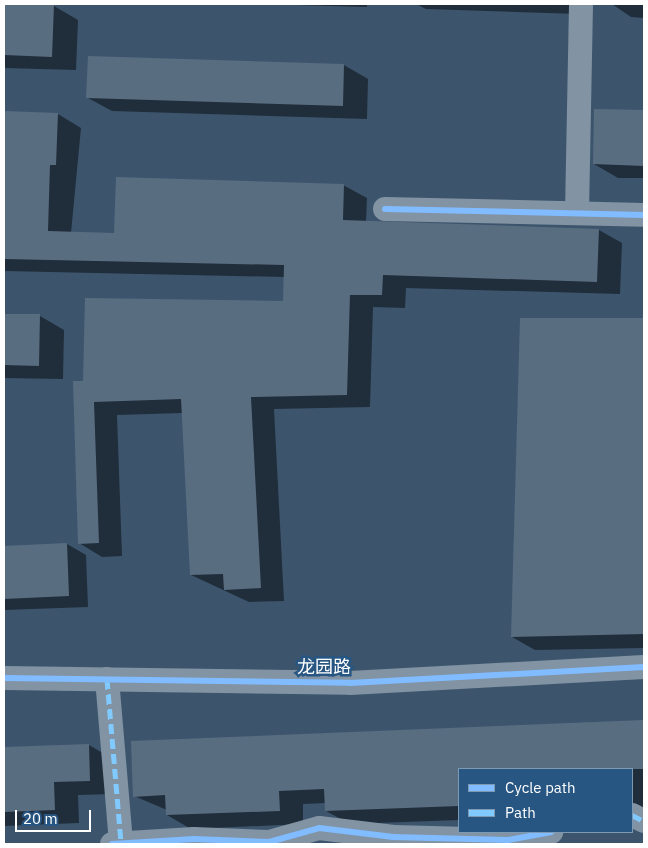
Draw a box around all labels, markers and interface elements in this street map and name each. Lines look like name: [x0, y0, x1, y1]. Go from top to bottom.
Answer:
street label: 龙园路: [297, 656, 351, 678]
legend: [458, 768, 633, 833]
text: Cycle path: [505, 778, 576, 797]
scale bar: [18, 800, 94, 832]
text: Path: [505, 803, 536, 822]
text: 20 m: [23, 809, 58, 828]

